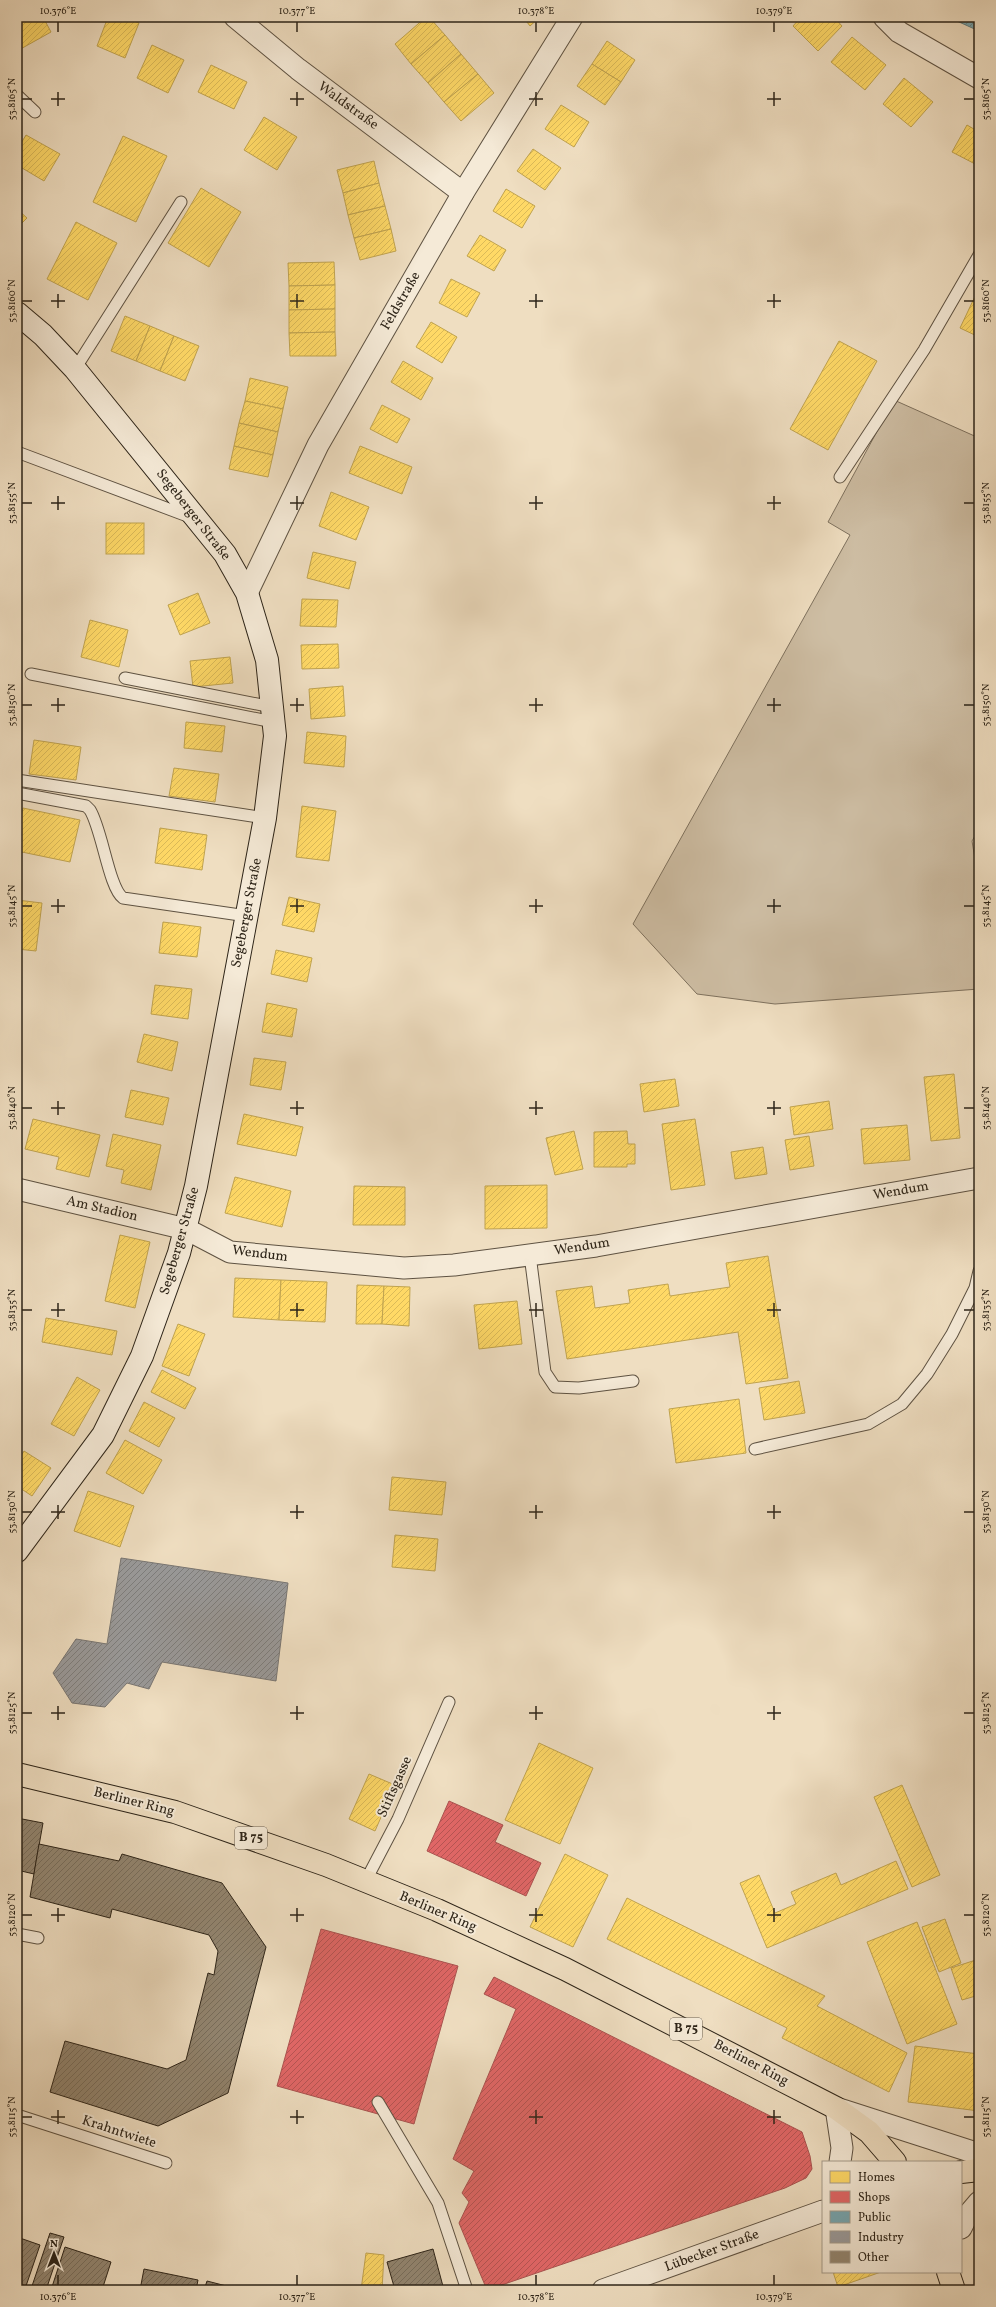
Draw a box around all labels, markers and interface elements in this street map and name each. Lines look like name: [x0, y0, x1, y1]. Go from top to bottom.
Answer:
text: 10.376°E: [40, 4, 76, 18]
text: 10.377°E: [279, 4, 315, 18]
text: 10.378°E: [518, 4, 554, 18]
text: 10.379°E: [756, 4, 792, 18]
text: 53.8165°N: [5, 77, 19, 120]
street label: Waldstraße: [314, 77, 383, 135]
text: 53.8165°N: [979, 77, 993, 120]
street label: Feldstraße: [377, 268, 426, 334]
text: 53.8160°N: [5, 279, 19, 323]
text: 53.8160°N: [979, 279, 993, 323]
street label: Segeberger Straße: [151, 465, 235, 565]
text: 53.8155°N: [5, 481, 19, 524]
text: 53.8155°N: [979, 481, 993, 524]
text: 53.8150°N: [5, 683, 19, 726]
text: 53.8150°N: [979, 683, 993, 726]
street label: Segeberger Straße: [227, 856, 267, 969]
text: 53.8145°N: [5, 884, 19, 927]
text: 53.8145°N: [979, 884, 993, 927]
text: 53.8140°N: [5, 1085, 19, 1130]
text: 53.8140°N: [979, 1085, 993, 1130]
street label: Wendum: [872, 1177, 930, 1205]
street label: Segeberger Straße: [156, 1185, 205, 1297]
street label: Am Stadion: [65, 1192, 139, 1226]
street label: Wendum: [553, 1233, 611, 1261]
street label: Wendum: [231, 1241, 289, 1267]
text: 53.8135°N: [5, 1288, 19, 1331]
text: 53.8135°N: [979, 1288, 993, 1331]
text: 53.8130°N: [5, 1490, 19, 1534]
text: 53.8130°N: [979, 1490, 993, 1534]
text: 53.8125°N: [5, 1691, 19, 1734]
text: 53.8125°N: [979, 1691, 993, 1734]
street label: Stiftsgasse: [373, 1753, 417, 1821]
street label: Berliner Ring: [92, 1783, 176, 1821]
road number: B 75: [235, 1827, 267, 1849]
street label: Berliner Ring: [396, 1887, 480, 1937]
text: 53.8120°N: [5, 1893, 19, 1937]
text: 53.8120°N: [979, 1893, 993, 1937]
road number: B 75: [670, 2018, 702, 2040]
street label: Berliner Ring: [710, 2035, 792, 2091]
text: 53.8115°N: [5, 2096, 19, 2138]
text: 53.8115°N: [979, 2096, 993, 2138]
street label: Krahntwiete: [79, 2111, 159, 2153]
legend: [822, 2161, 962, 2273]
text: Homes: [858, 2170, 895, 2186]
text: Shops: [858, 2190, 890, 2206]
text: Public: [858, 2210, 891, 2226]
street label: Lübecker Straße: [662, 2225, 762, 2277]
text: Industry: [858, 2230, 904, 2246]
north arrow: [34, 2233, 74, 2273]
text: N: [50, 2237, 58, 2252]
text: Other: [858, 2250, 889, 2266]
text: 10.376°E: [40, 2290, 76, 2304]
text: 10.377°E: [279, 2290, 315, 2304]
text: 10.378°E: [518, 2290, 554, 2304]
text: 10.379°E: [756, 2290, 792, 2304]

